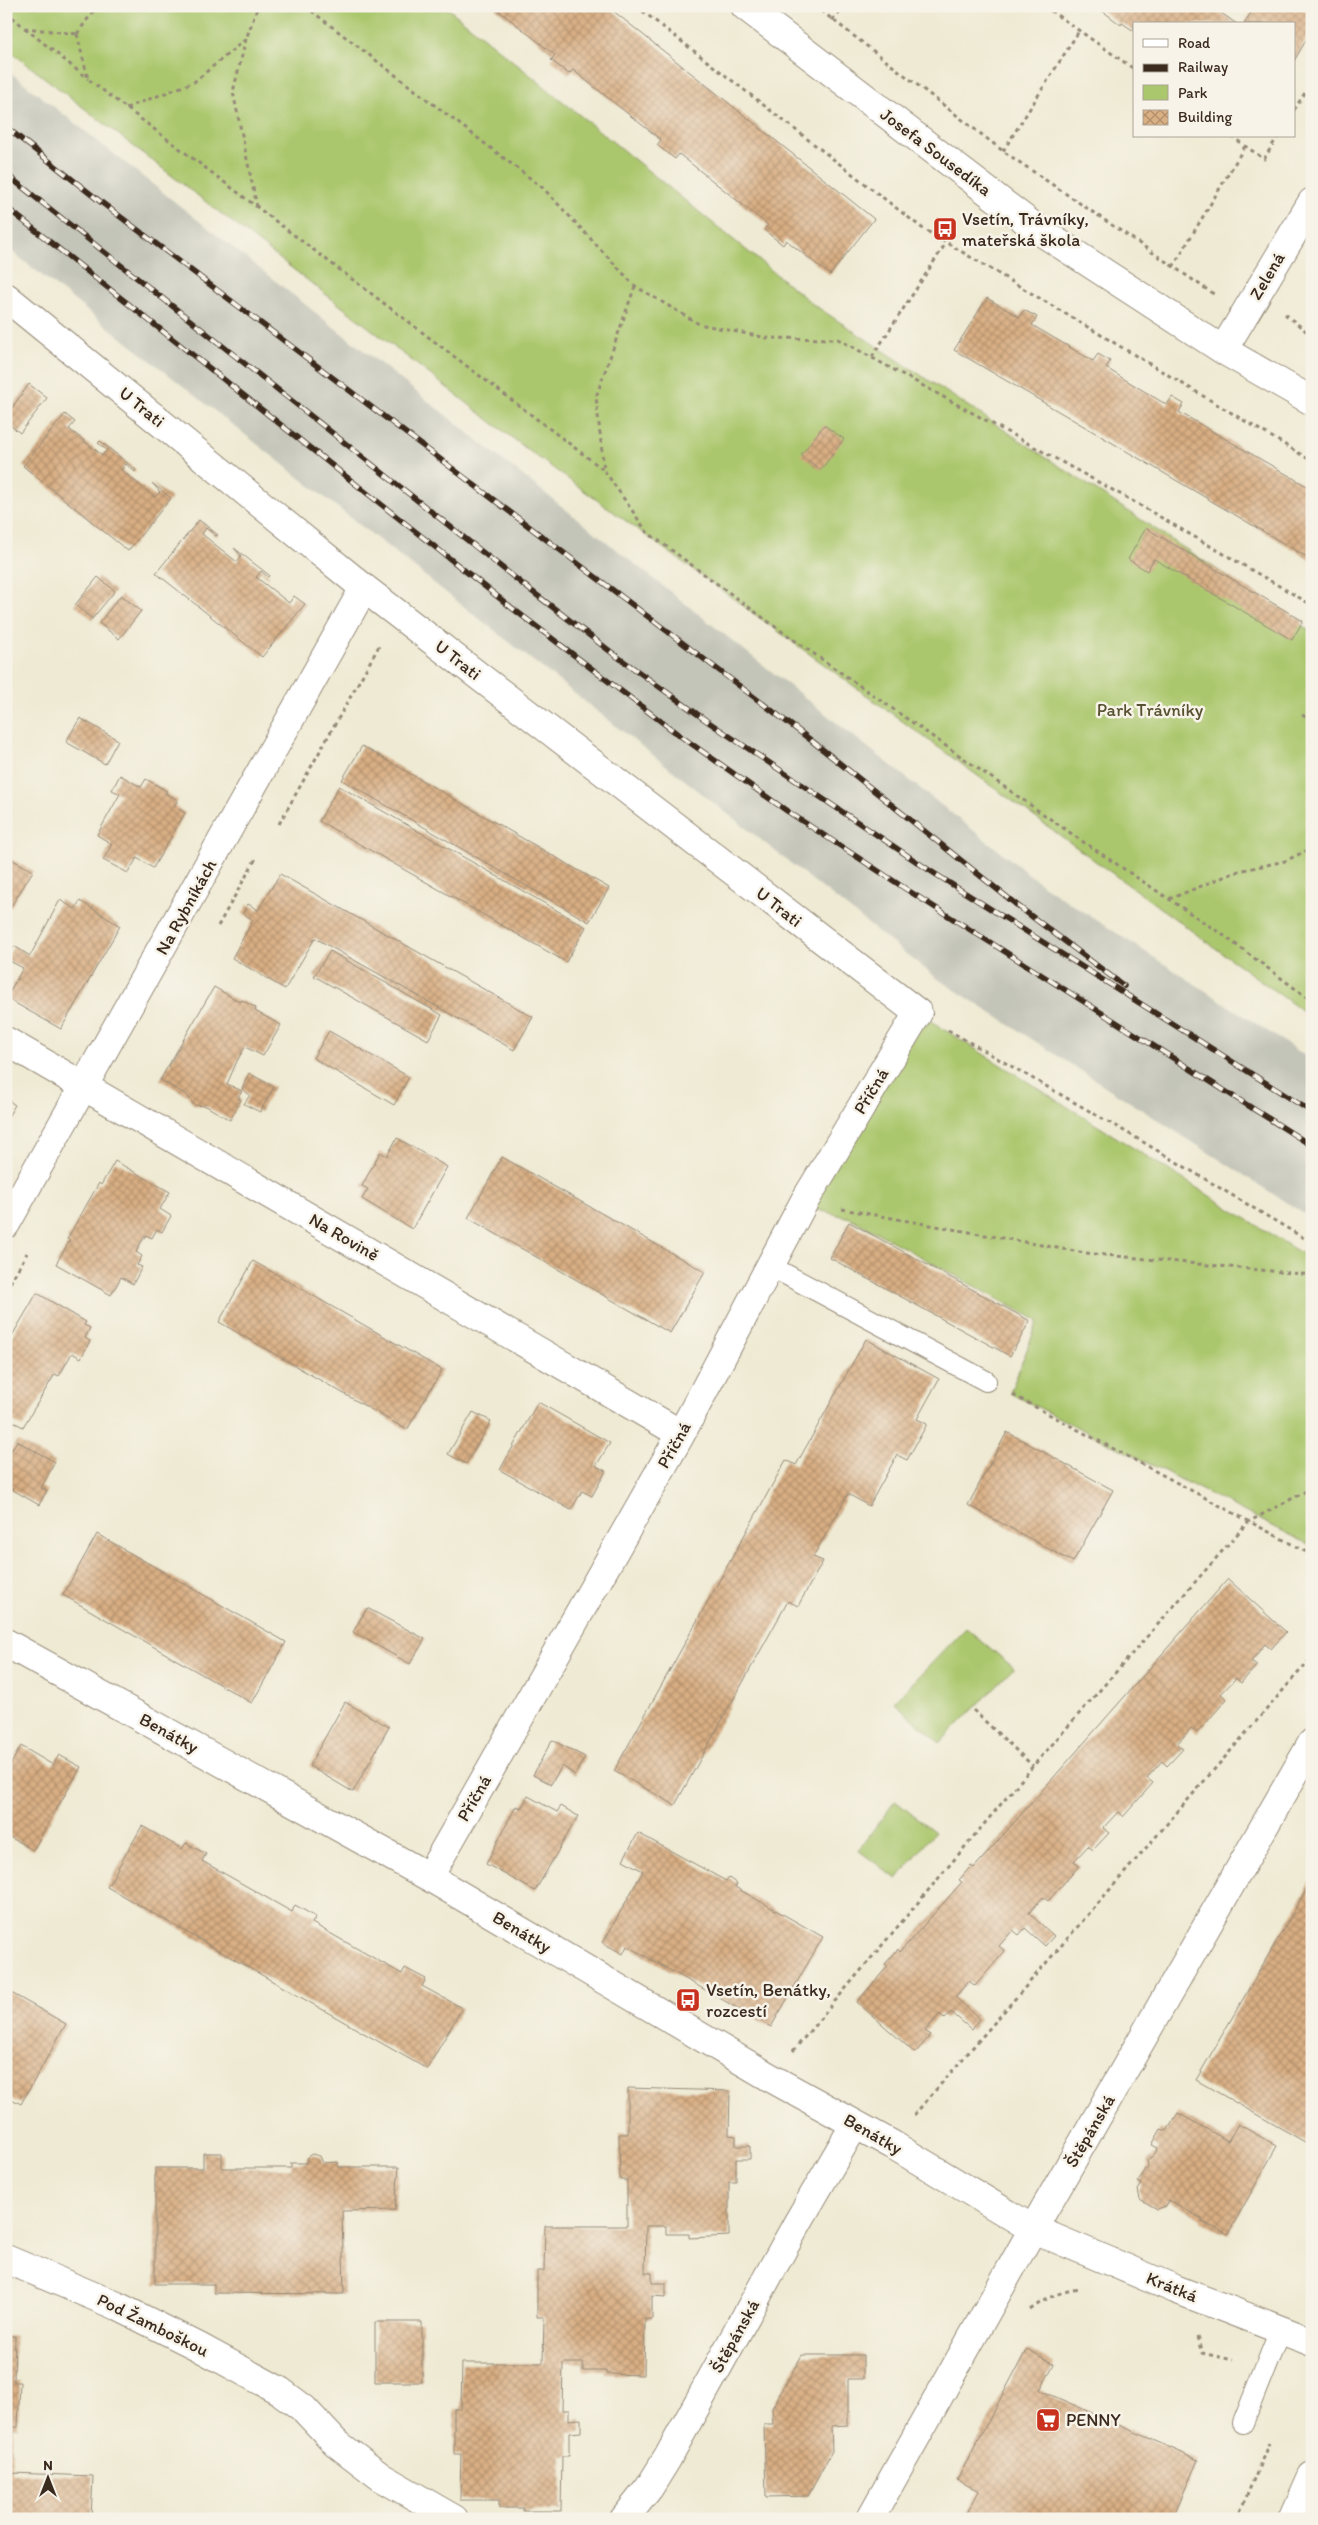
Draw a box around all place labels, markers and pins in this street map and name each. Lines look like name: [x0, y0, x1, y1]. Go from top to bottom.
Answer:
place label: Vsetín, Trávníky, mateřská škola: [962, 208, 1089, 251]
bus stop icon: Vsetín, Trávníky, mateřská škola: [932, 216, 958, 242]
place label: Vsetín, Benátky, rozcestí: [706, 1979, 831, 2022]
bus stop icon: Vsetín, Benátky, rozcestí: [675, 1987, 701, 2013]
supermarket icon: PENNY: [1035, 2407, 1061, 2433]
place label: PENNY: [1066, 2409, 1122, 2431]

